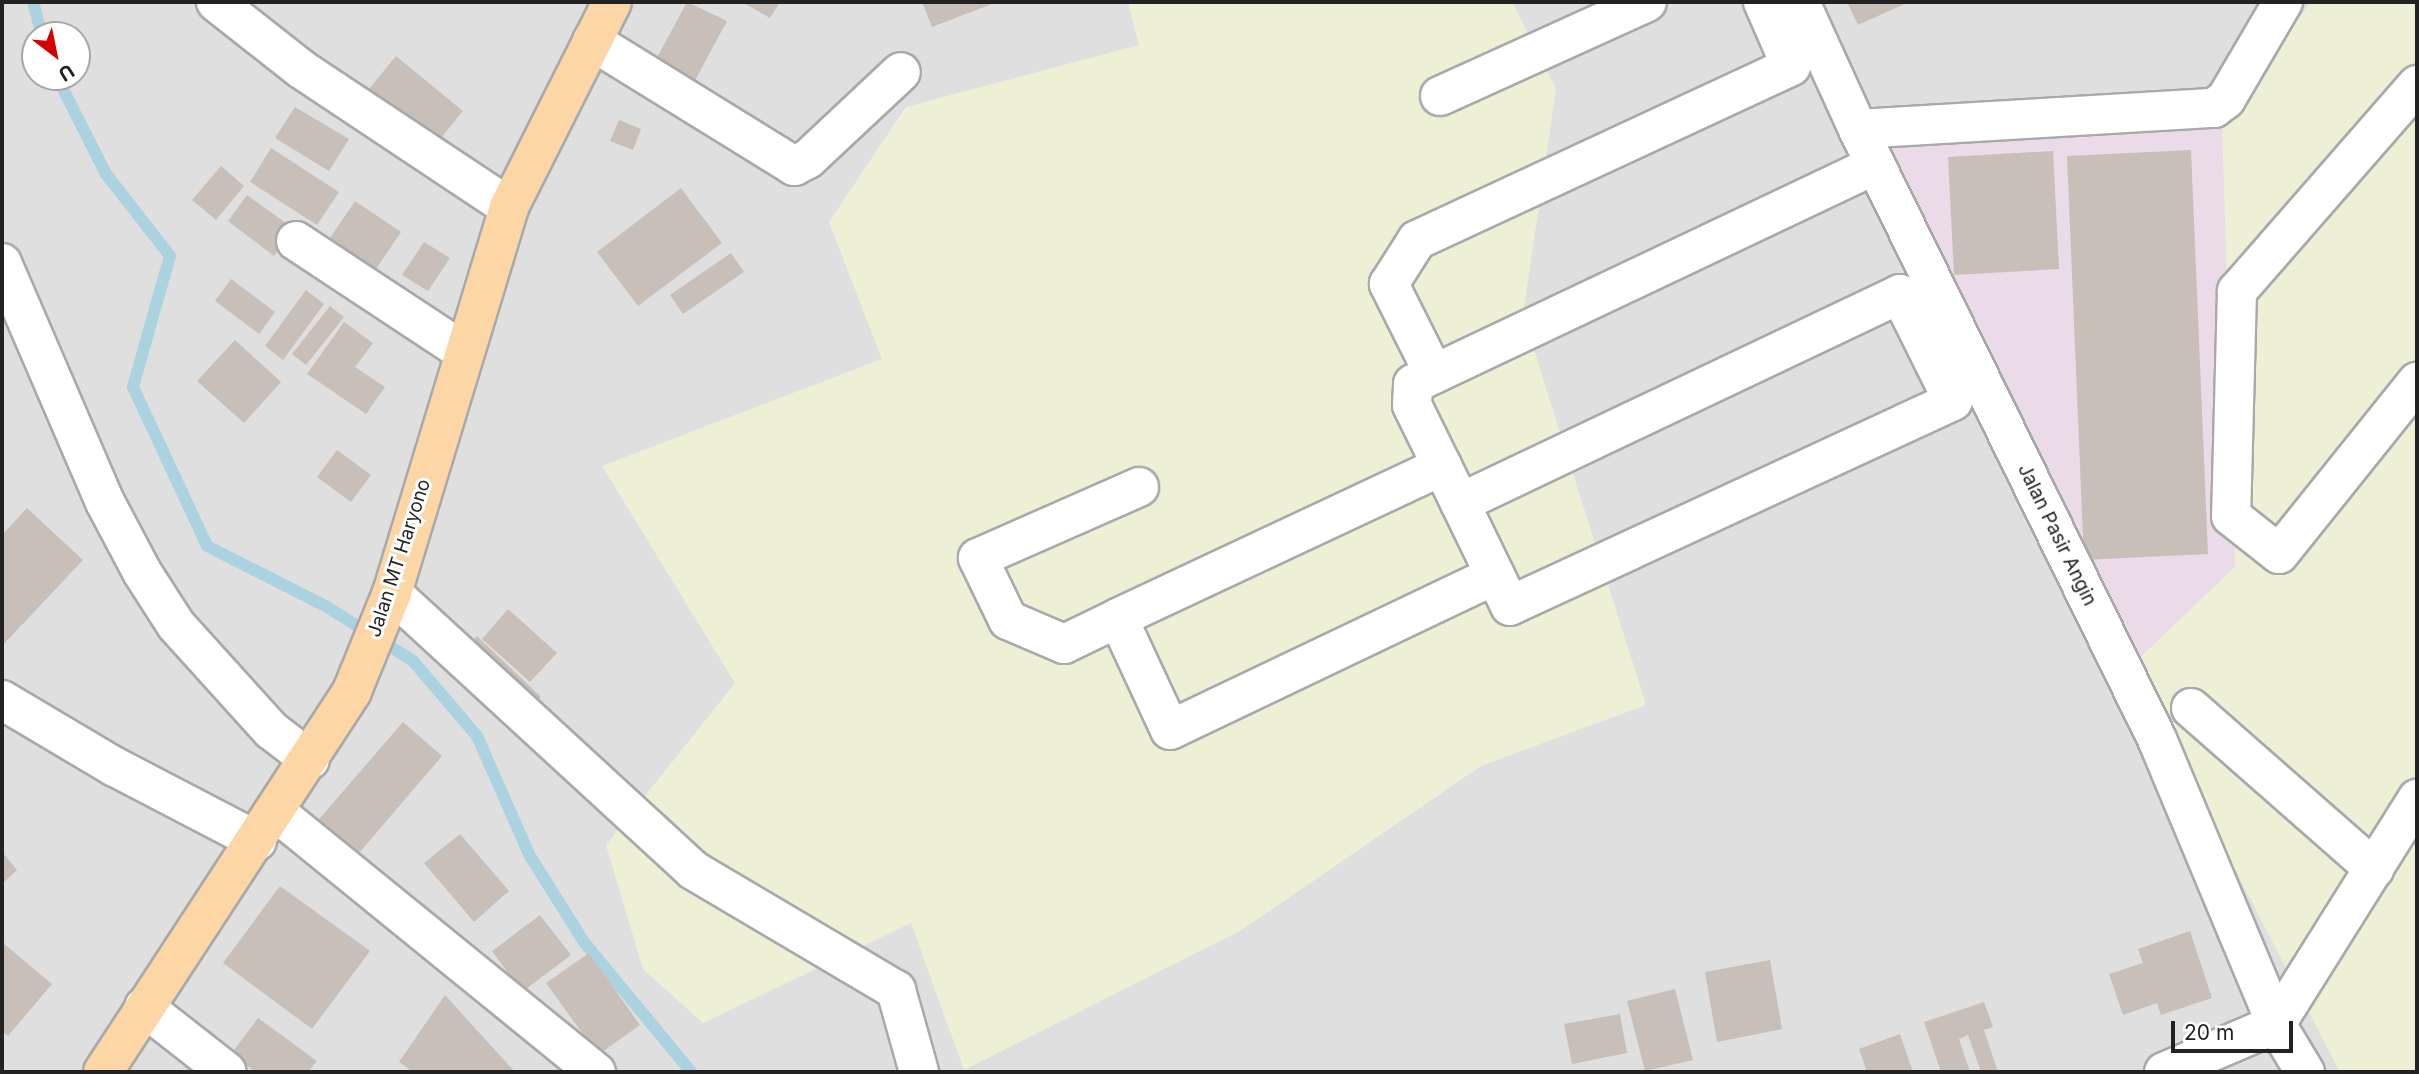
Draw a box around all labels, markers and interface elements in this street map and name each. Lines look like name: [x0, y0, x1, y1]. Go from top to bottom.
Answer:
north arrow: [21, 21, 91, 91]
text: U: [54, 59, 78, 86]
street label: Jalan Pasir Angin: [2013, 460, 2101, 610]
street label: Jalan MT Haryono: [363, 476, 435, 640]
scale bar: [2174, 1007, 2296, 1052]
text: 20 m: [2184, 1020, 2234, 1045]

